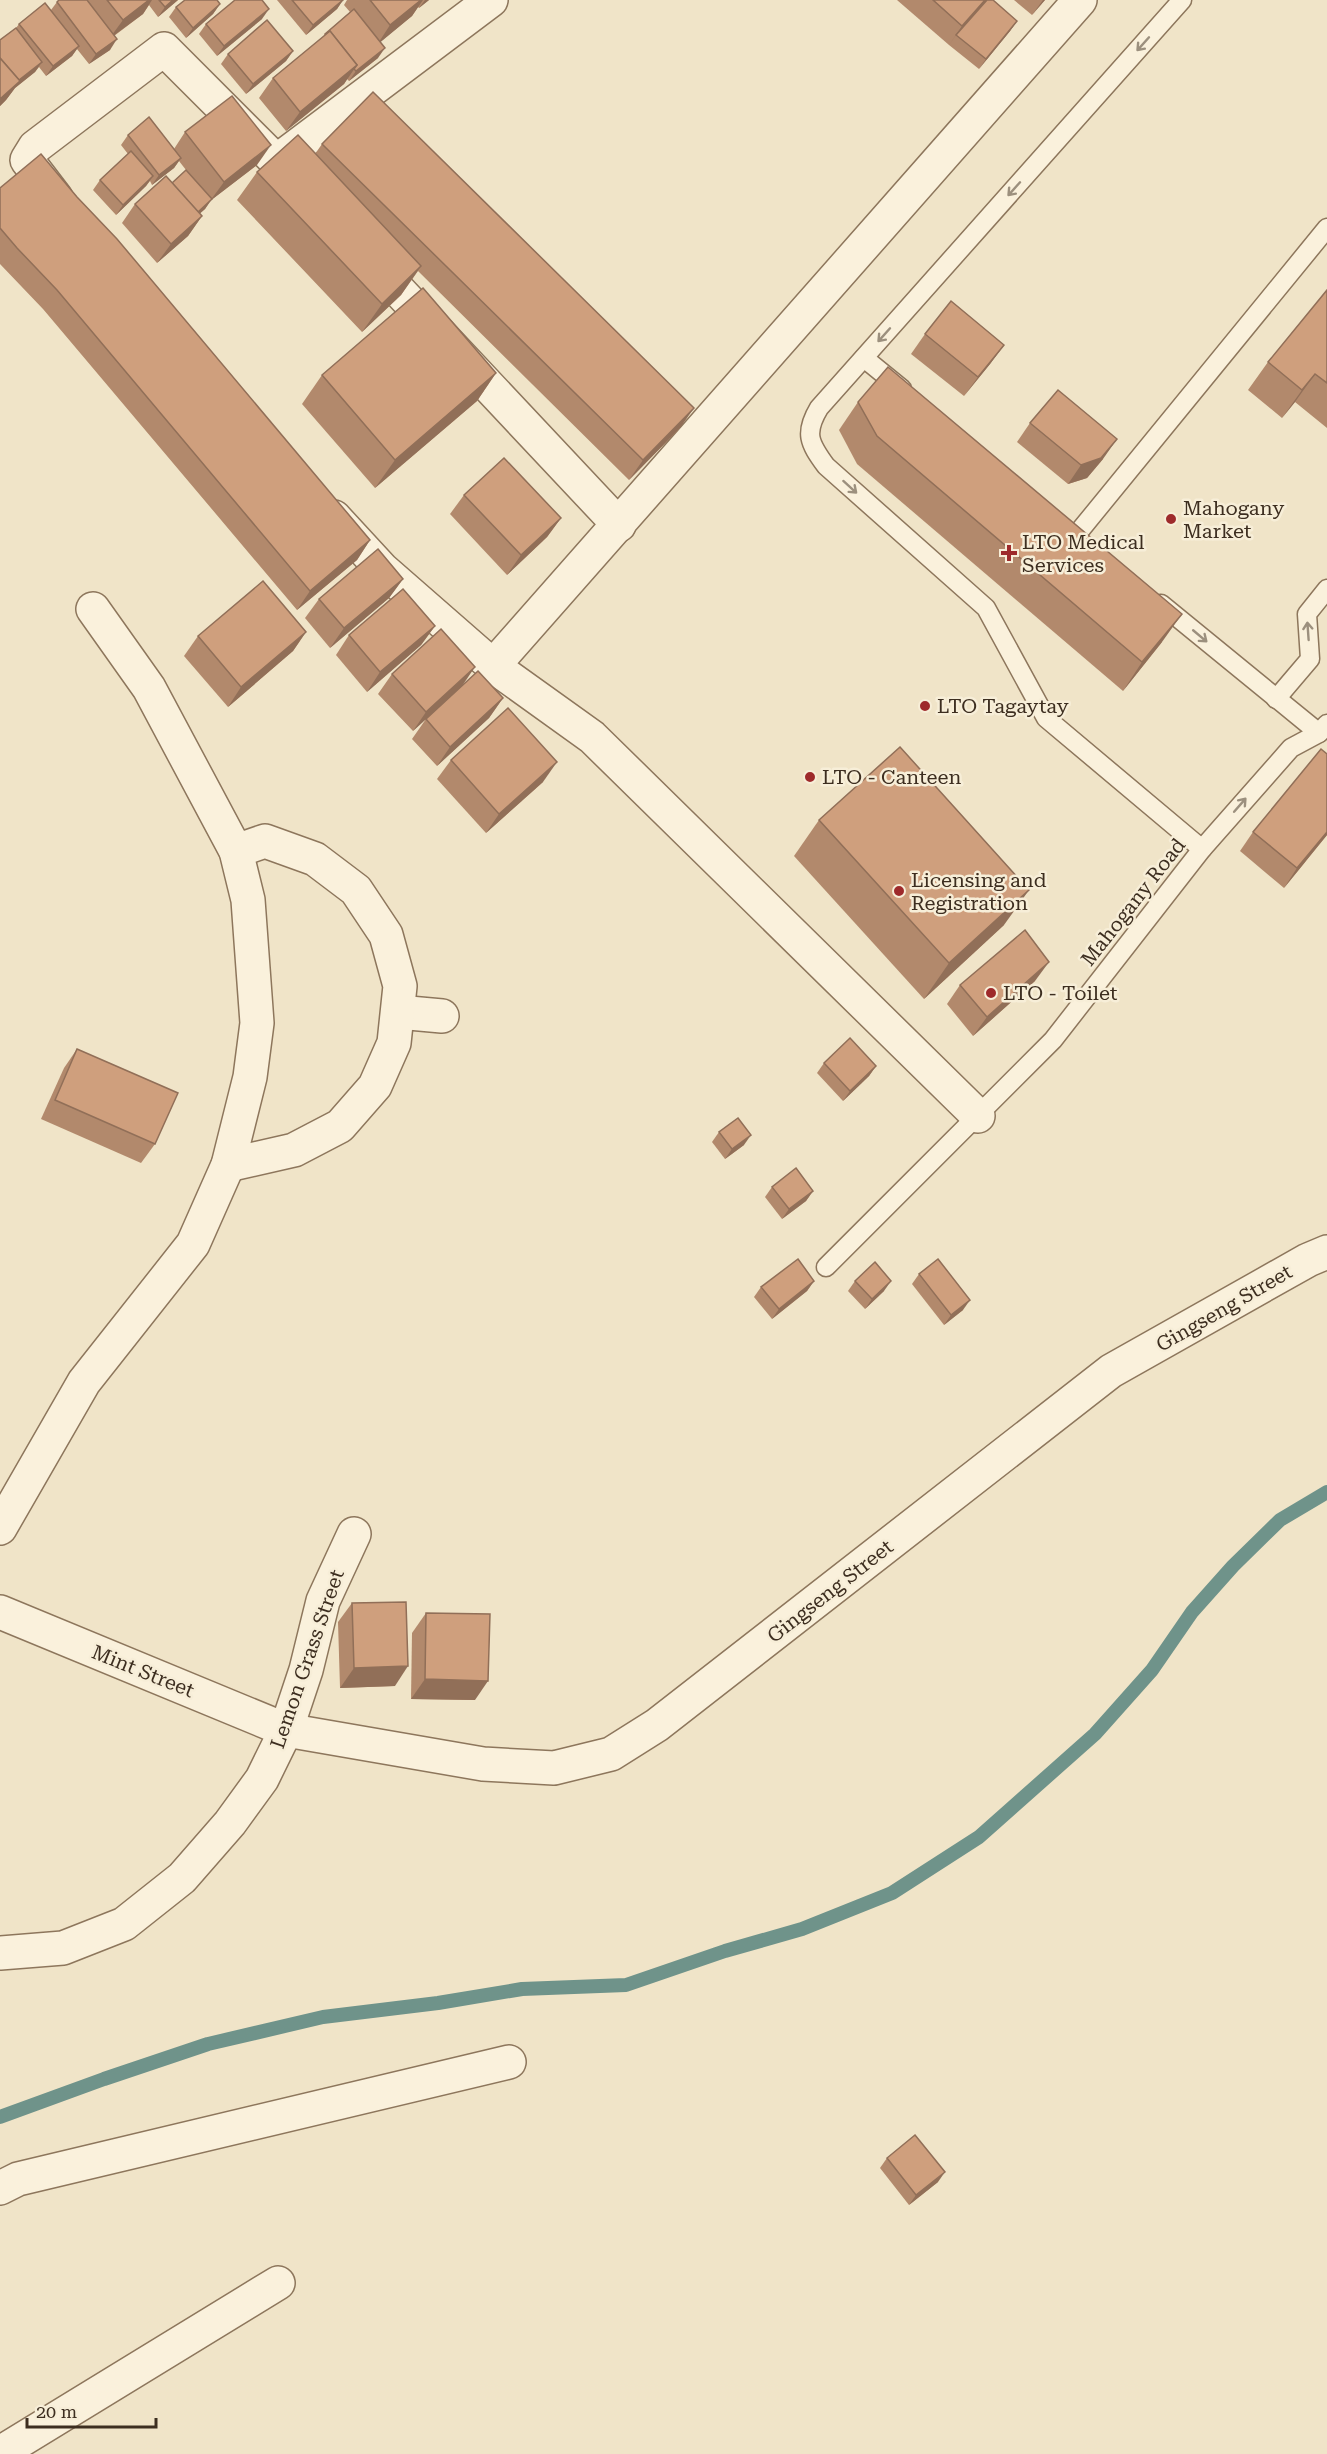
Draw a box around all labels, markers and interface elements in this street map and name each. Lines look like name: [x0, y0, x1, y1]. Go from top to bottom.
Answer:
one-way arrow: [1136, 36, 1150, 51]
one-way arrow: [1007, 182, 1021, 197]
one-way arrow: [877, 327, 891, 342]
one-way arrow: [842, 480, 857, 494]
place label: Mahogany Market: [1183, 496, 1284, 543]
marker: Mahogany Market: [1164, 512, 1178, 526]
place label: LTO Medical Services: [1022, 530, 1145, 577]
marker: LTO Medical Services: [1000, 544, 1018, 562]
one-way arrow: [1302, 622, 1313, 642]
one-way arrow: [1192, 629, 1208, 642]
place label: LTO Tagaytay: [937, 694, 1069, 718]
marker: LTO Tagaytay: [918, 699, 932, 713]
place label: LTO - Canteen: [822, 765, 961, 789]
marker: LTO - Canteen: [803, 770, 817, 784]
one-way arrow: [1233, 798, 1247, 813]
street label: Mahogany Road: [1076, 833, 1190, 971]
place label: Licensing and Registration: [911, 868, 1047, 915]
marker: Licensing and Registration: [892, 884, 906, 898]
place label: LTO - Toilet: [1003, 981, 1118, 1005]
marker: LTO - Toilet: [984, 986, 998, 1000]
street label: Gingseng Street: [1152, 1259, 1297, 1357]
street label: Gingseng Street: [762, 1534, 898, 1648]
street label: Lemon Grass Street: [265, 1566, 349, 1752]
street label: Mint Street: [88, 1640, 198, 1703]
scale bar: [27, 2391, 156, 2429]
text: 20 m: [36, 2401, 77, 2422]

